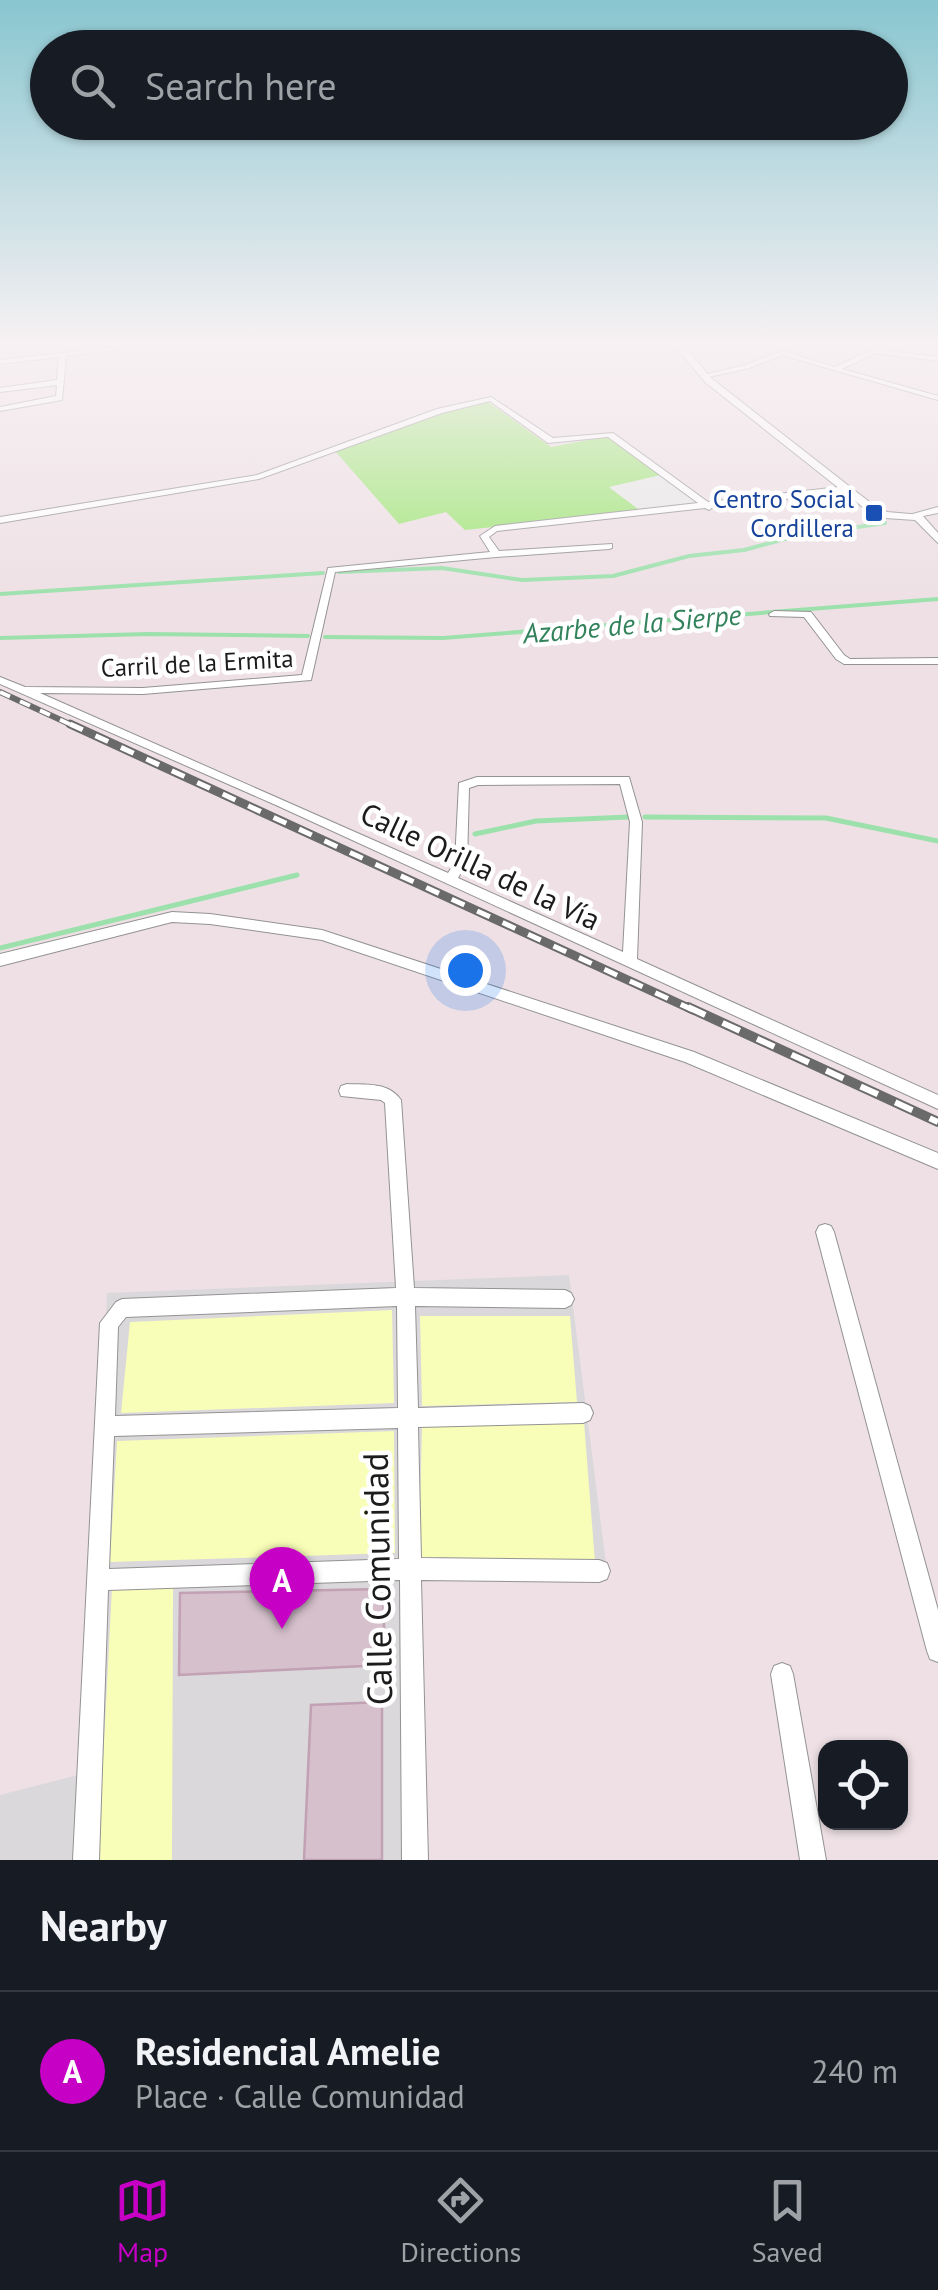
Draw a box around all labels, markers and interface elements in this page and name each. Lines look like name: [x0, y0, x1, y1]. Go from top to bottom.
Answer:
search box: [30, 30, 908, 140]
icon: search: [65, 58, 120, 113]
text: Search here: [145, 61, 337, 110]
place label: Centro Social Cordillera: [713, 483, 855, 544]
marker: Centro Social Cordillera: [863, 502, 885, 524]
water label: Azarbe de la Sierpe: [520, 596, 743, 652]
street label: Carril de la Ermita: [100, 642, 294, 684]
street label: Calle Orilla de la Vía: [354, 793, 607, 938]
your location: [440, 945, 491, 996]
street label: Calle Comunidad: [352, 1452, 402, 1706]
pin: A: [250, 1546, 314, 1629]
map controls: [818, 1740, 908, 1830]
button: locate: [818, 1740, 908, 1830]
text: Nearby: [40, 1898, 167, 1953]
text: Residencial Amelie: [135, 2026, 440, 2075]
text: A: [63, 2050, 82, 2092]
text: 240 m: [811, 2050, 898, 2092]
text: Place · Calle Comunidad: [135, 2075, 465, 2117]
tab: Map: [115, 2173, 170, 2270]
tab: Directions: [400, 2173, 521, 2270]
tab: Saved: [752, 2173, 823, 2270]

